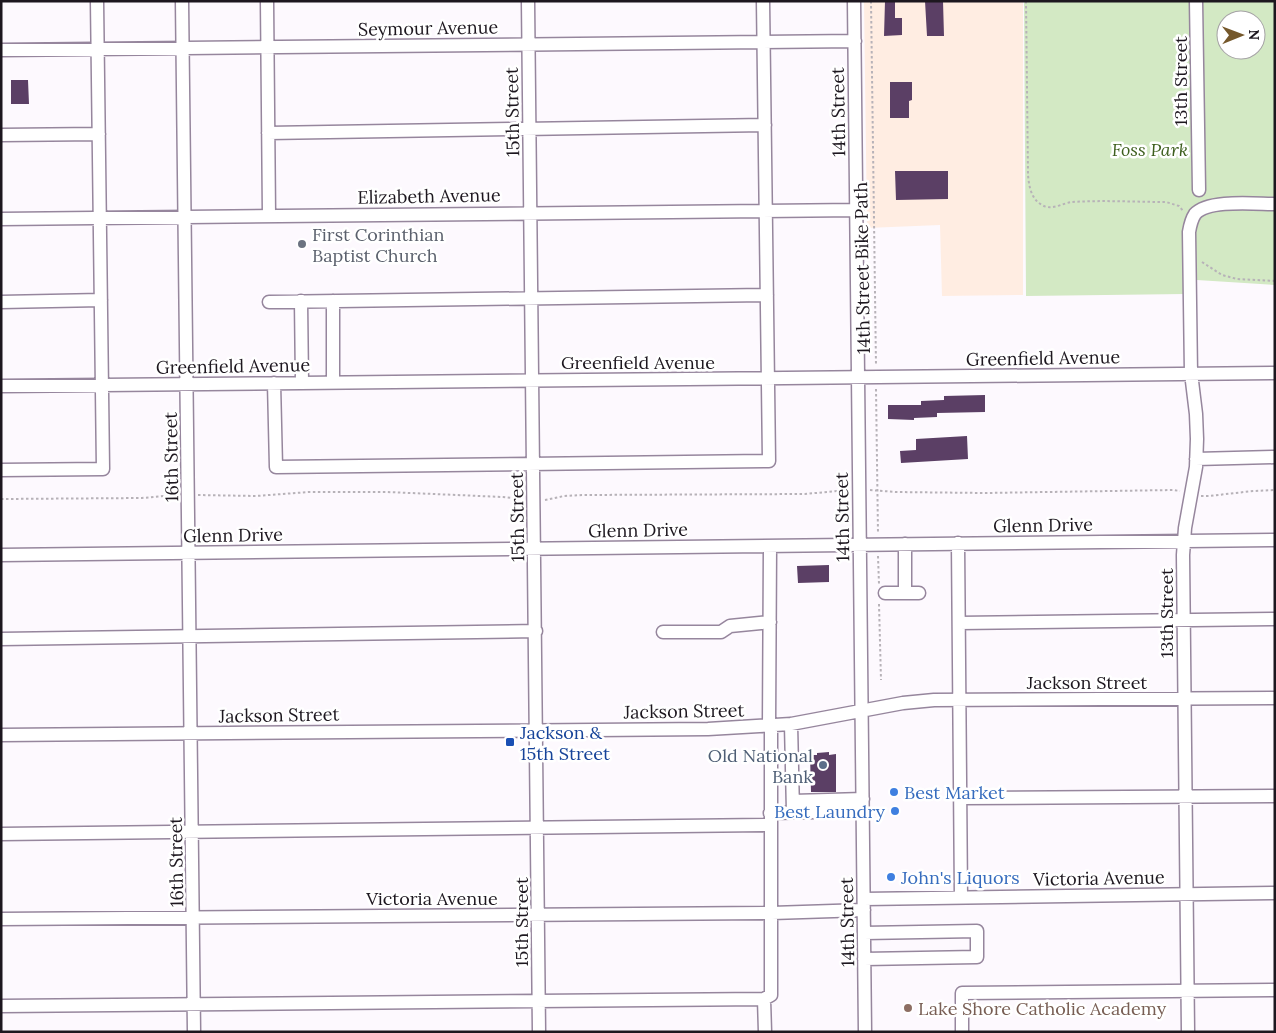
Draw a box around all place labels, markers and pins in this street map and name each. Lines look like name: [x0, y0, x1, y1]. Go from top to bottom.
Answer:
place label: First Corinthian Baptist Church: [312, 223, 444, 267]
marker: First Corinthian Baptist Church: [296, 238, 308, 250]
place label: Jackson & 15th Street: [519, 721, 610, 765]
marker: Jackson & 15th Street: [504, 736, 516, 748]
place label: Old National Bank: [708, 744, 813, 788]
marker: Old National Bank: [817, 759, 829, 771]
place label: Best Market: [904, 781, 1005, 804]
marker: Best Market: [888, 786, 900, 798]
place label: Best Laundry: [774, 800, 885, 823]
marker: Best Laundry: [889, 805, 901, 817]
place label: John's Liquors: [900, 866, 1020, 889]
marker: John's Liquors: [885, 871, 897, 883]
place label: Lake Shore Catholic Academy: [918, 997, 1167, 1020]
marker: Lake Shore Catholic Academy: [902, 1002, 914, 1014]

